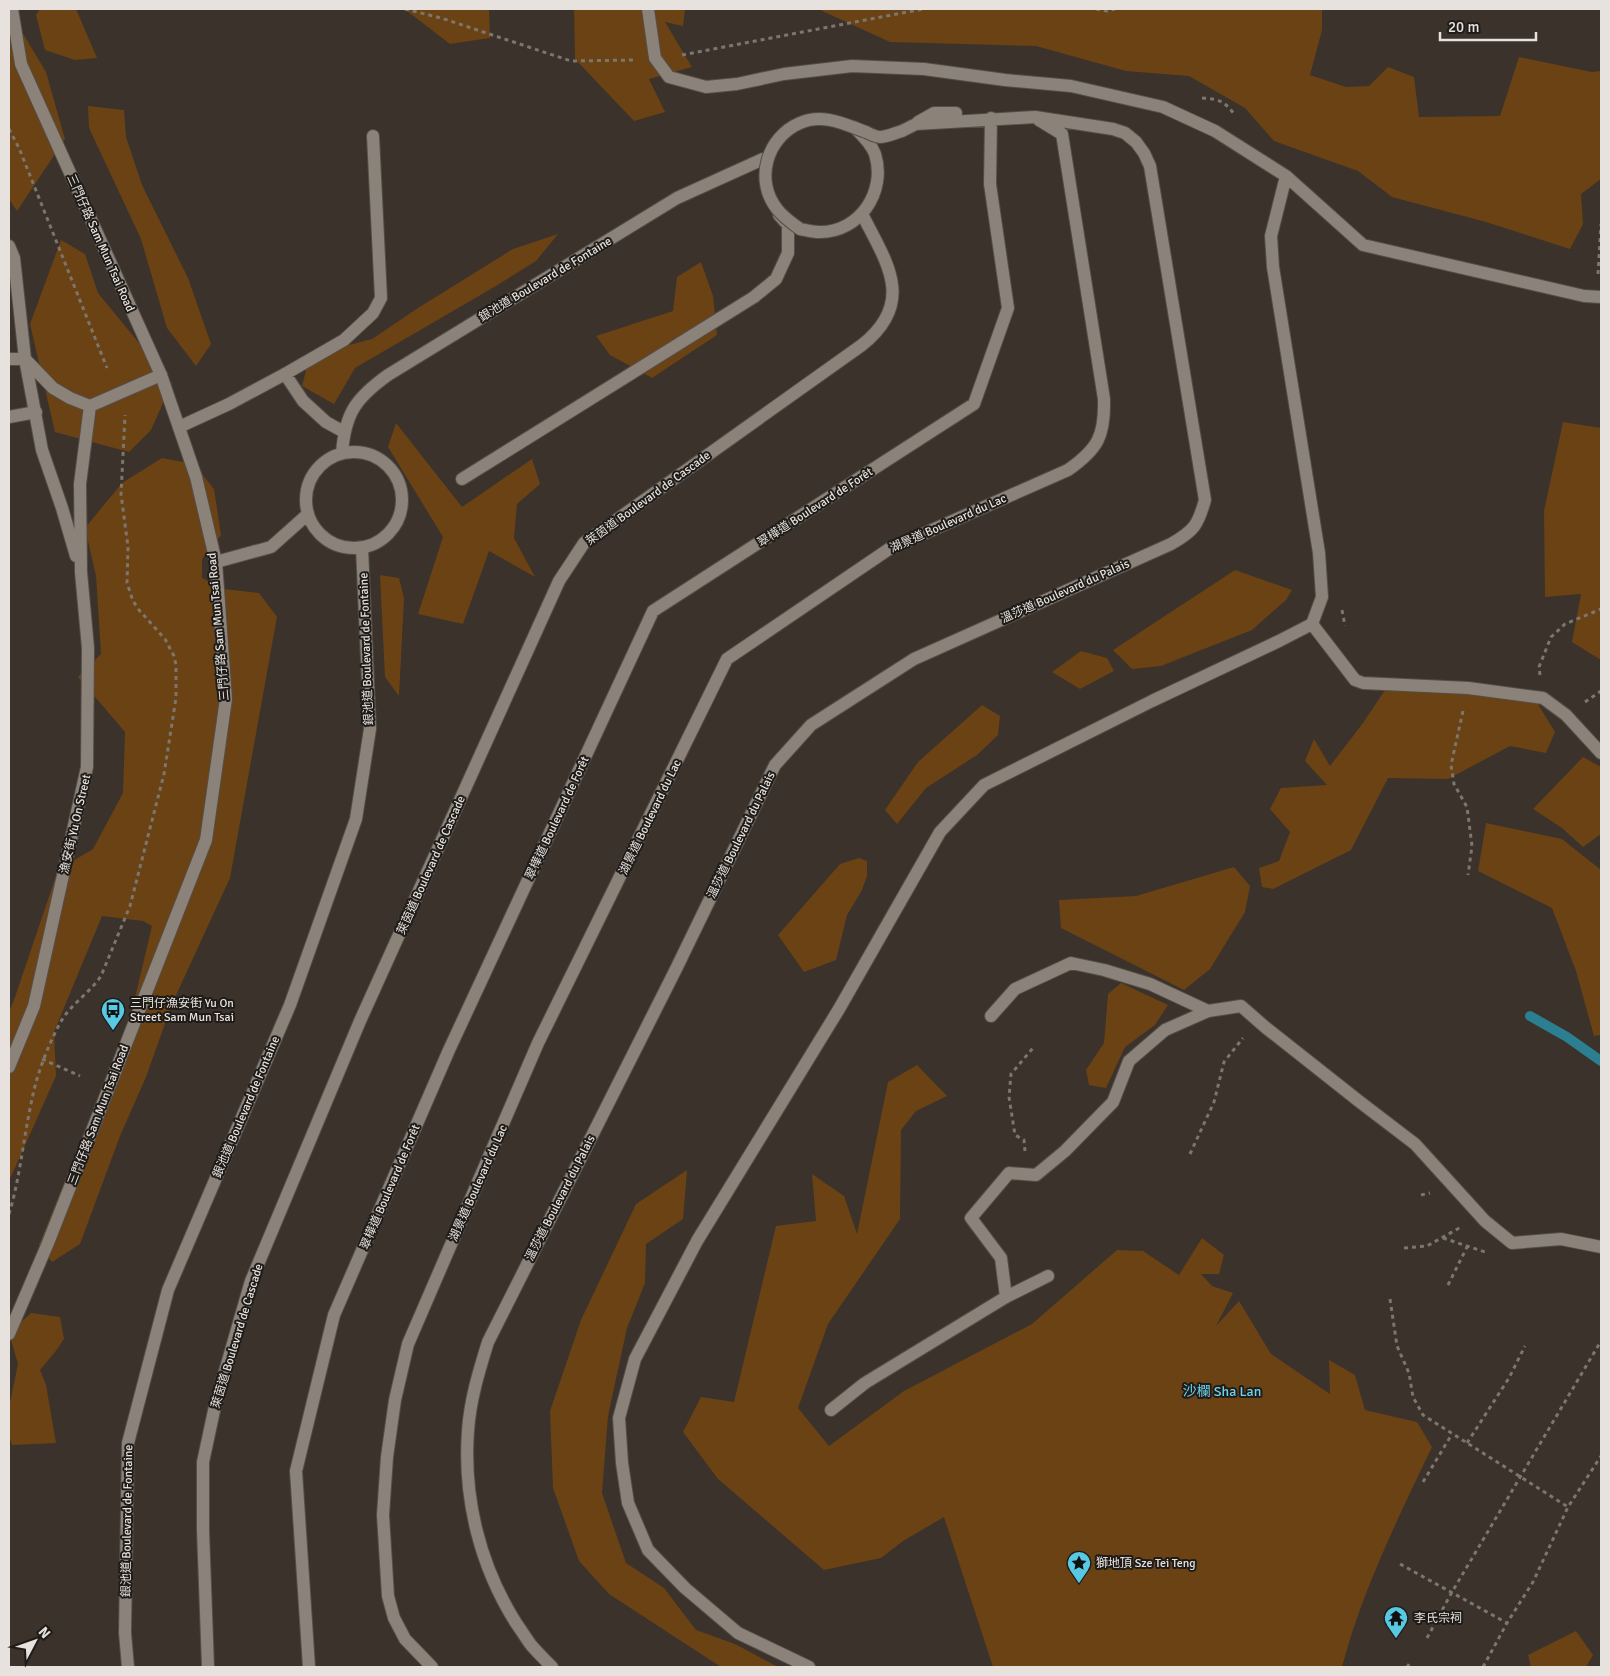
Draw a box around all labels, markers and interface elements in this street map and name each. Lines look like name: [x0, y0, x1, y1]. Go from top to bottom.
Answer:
scale bar: [1440, 10, 1536, 42]
text: 20 m: [1448, 18, 1479, 36]
street label: 三門仔路 Sam Mun Tsai Road: [63, 172, 138, 314]
street label: 銀池道 Boulevard de Fontaine: [476, 234, 615, 325]
street label: 萊茵道 Boulevard de Cascade: [583, 448, 714, 549]
street label: 翠樺道 Boulevard de Forêt: [755, 465, 876, 550]
street label: 湖景道 Boulevard du Lac: [887, 491, 1009, 556]
street label: 三門仔路 Sam Mun Tsai Road: [205, 552, 232, 702]
street label: 溫莎道 Boulevard du Palais: [999, 556, 1132, 627]
street label: 銀池道 Boulevard de Fontaine: [356, 572, 377, 726]
street label: 翠樺道 Boulevard de Forêt: [522, 754, 593, 882]
street label: 湖景道 Boulevard du Lac: [616, 757, 685, 877]
street label: 溫莎道 Boulevard du Palais: [704, 769, 779, 901]
street label: 漁安街 Yu On Street: [57, 773, 94, 875]
street label: 萊茵道 Boulevard de Cascade: [394, 793, 469, 937]
place label: 三門仔漁安街 Yu On Street Sam Mun Tsai: [130, 996, 234, 1025]
bus stop icon: 三門仔漁安街 Yu On Street Sam Mun Tsai: [100, 997, 126, 1031]
street label: 銀池道 Boulevard de Fontaine: [210, 1034, 283, 1180]
street label: 三門仔路 Sam Mun Tsai Road: [65, 1043, 132, 1187]
street label: 翠樺道 Boulevard de Forêt: [357, 1122, 424, 1252]
street label: 湖景道 Boulevard du Lac: [446, 1122, 511, 1244]
street label: 溫莎道 Boulevard du Palais: [522, 1133, 599, 1264]
street label: 萊茵道 Boulevard de Cascade: [208, 1262, 267, 1410]
district label: 沙欄 Sha Lan: [1183, 1383, 1261, 1400]
street label: 銀池道 Boulevard de Fontaine: [119, 1445, 136, 1597]
place icon: 獅地頂 Sze Tei Teng: [1066, 1550, 1092, 1584]
place label: 獅地頂 Sze Tei Teng: [1096, 1556, 1196, 1571]
temple icon: 李氏宗祠: [1383, 1605, 1409, 1639]
place label: 李氏宗祠: [1414, 1611, 1462, 1626]
north arrow: [10, 1616, 60, 1666]
text: N: [35, 1624, 54, 1642]

